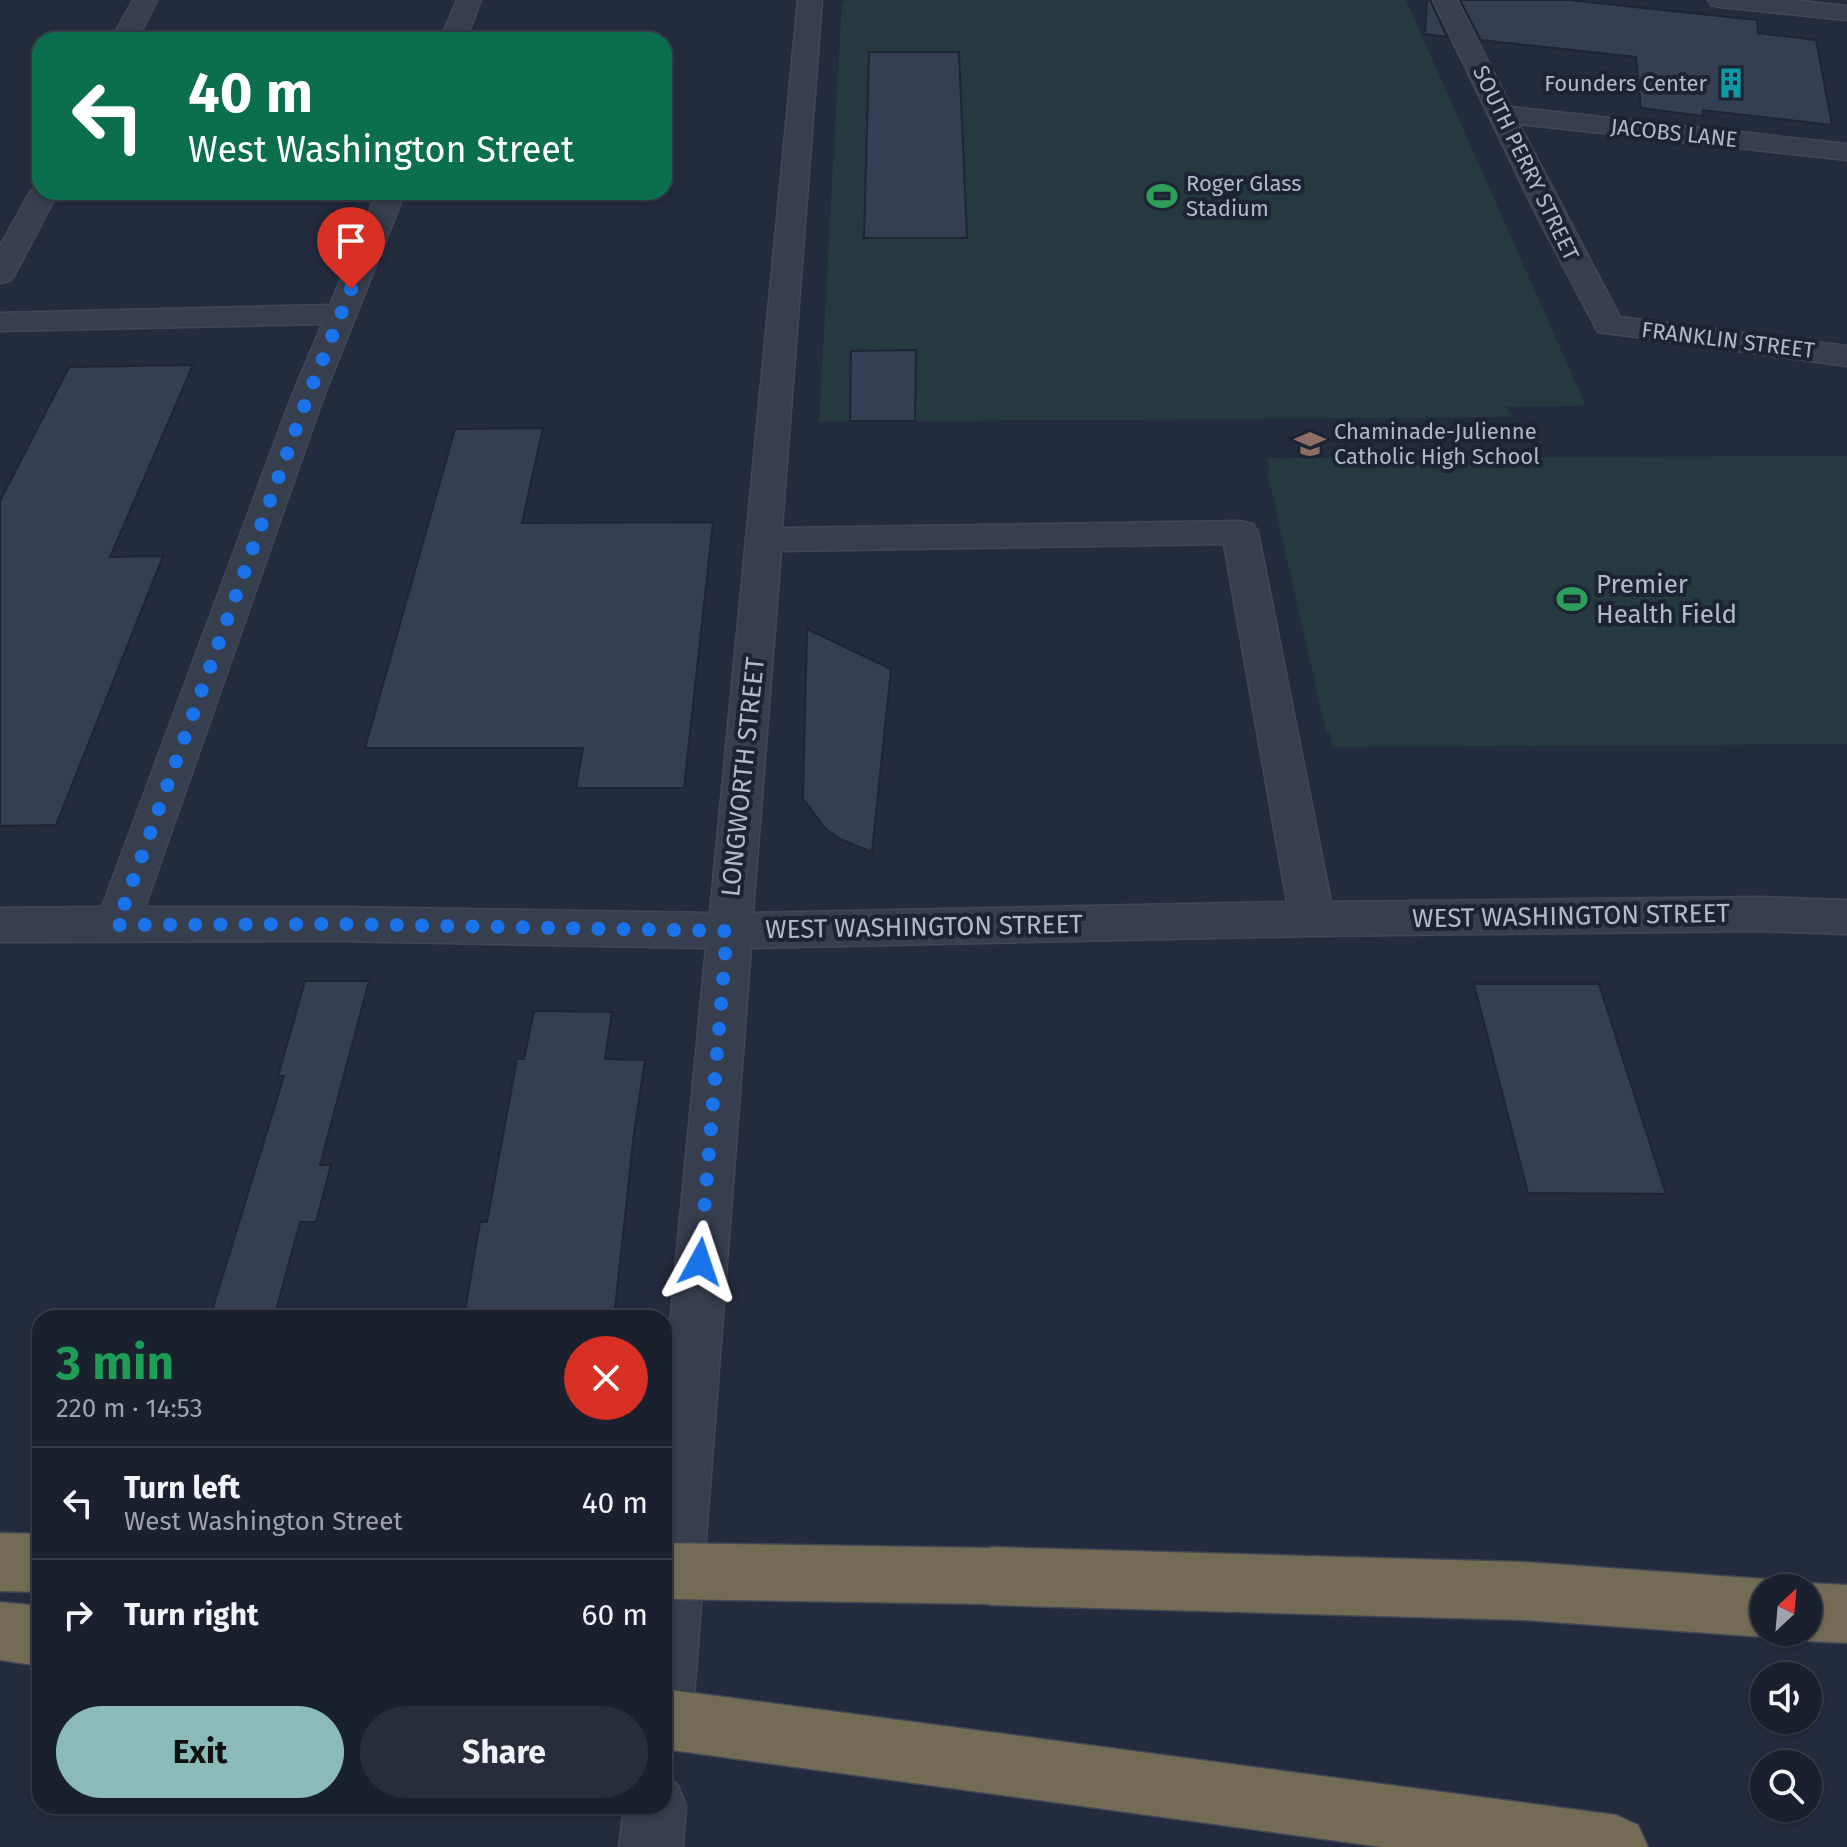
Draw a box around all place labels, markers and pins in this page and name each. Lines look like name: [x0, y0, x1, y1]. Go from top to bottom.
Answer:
building icon: Founders Center: [1714, 66, 1748, 100]
place label: Founders Center: [1544, 70, 1707, 97]
place label: Roger Glass Stadium: [1186, 170, 1302, 222]
sports icon: Roger Glass Stadium: [1145, 179, 1179, 213]
pin: [317, 207, 385, 289]
place label: Chaminade-Julienne Catholic High School: [1334, 418, 1540, 470]
school or university icon: Chaminade-Julienne Catholic High School: [1293, 427, 1327, 461]
place label: Premier Health Field: [1596, 569, 1737, 630]
sports icon: Premier Health Field: [1555, 582, 1589, 616]

